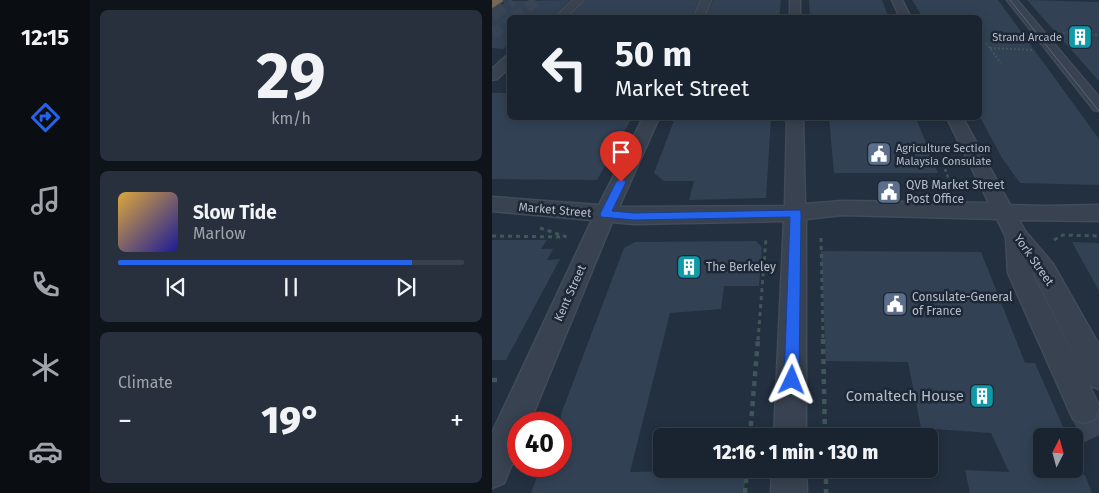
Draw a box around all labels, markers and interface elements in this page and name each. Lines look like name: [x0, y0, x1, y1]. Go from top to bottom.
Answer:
text: 12:15: [21, 24, 69, 51]
building icon: Strand Arcade: [1067, 24, 1093, 50]
place label: Strand Arcade: [992, 31, 1062, 44]
text: 50 m: [615, 33, 692, 75]
icon: left: [532, 35, 597, 100]
text: 29: [256, 37, 326, 115]
text: Market Street: [615, 75, 749, 102]
icon: directions: [28, 100, 63, 135]
text: km/h: [271, 109, 311, 128]
pin: [600, 131, 642, 182]
icon: arrive: [607, 138, 635, 166]
public building icon: Agriculture Section Malaysia Consulate: [866, 141, 892, 167]
place label: Agriculture Section Malaysia Consulate: [896, 142, 991, 168]
place label: QVB Market Street Post Office: [906, 178, 1005, 206]
public building icon: QVB Market Street Post Office: [876, 179, 902, 205]
icon: music: [28, 183, 63, 218]
street label: Market Street: [518, 200, 593, 220]
text: Slow Tide: [193, 201, 277, 224]
text: Marlow: [193, 224, 246, 243]
street label: York Street: [1011, 232, 1057, 289]
building icon: The Berkeley: [676, 254, 702, 280]
place label: The Berkeley: [706, 260, 776, 274]
street label: Kent Street: [551, 262, 589, 324]
icon: phone: [28, 267, 63, 302]
icon: previous: [162, 273, 190, 301]
icon: pause: [277, 273, 305, 301]
icon: next: [392, 273, 420, 301]
place label: Consulate-General of France: [912, 290, 1013, 318]
public building icon: Consulate-General of France: [882, 291, 908, 317]
icon: climate: [28, 350, 63, 385]
position arrow: [765, 353, 817, 405]
text: Climate: [118, 373, 173, 392]
building icon: Comaltech House: [969, 383, 995, 409]
place label: Comaltech House: [846, 387, 964, 405]
text: 19°: [261, 397, 321, 443]
text: −: [118, 404, 132, 437]
text: +: [450, 404, 464, 437]
speed limit sign: 40: [507, 412, 572, 477]
north arrow: [1033, 428, 1083, 478]
map controls: [1033, 428, 1083, 478]
icon: car: [28, 434, 63, 469]
text: 12:16 · 1 min · 130 m: [713, 441, 878, 464]

